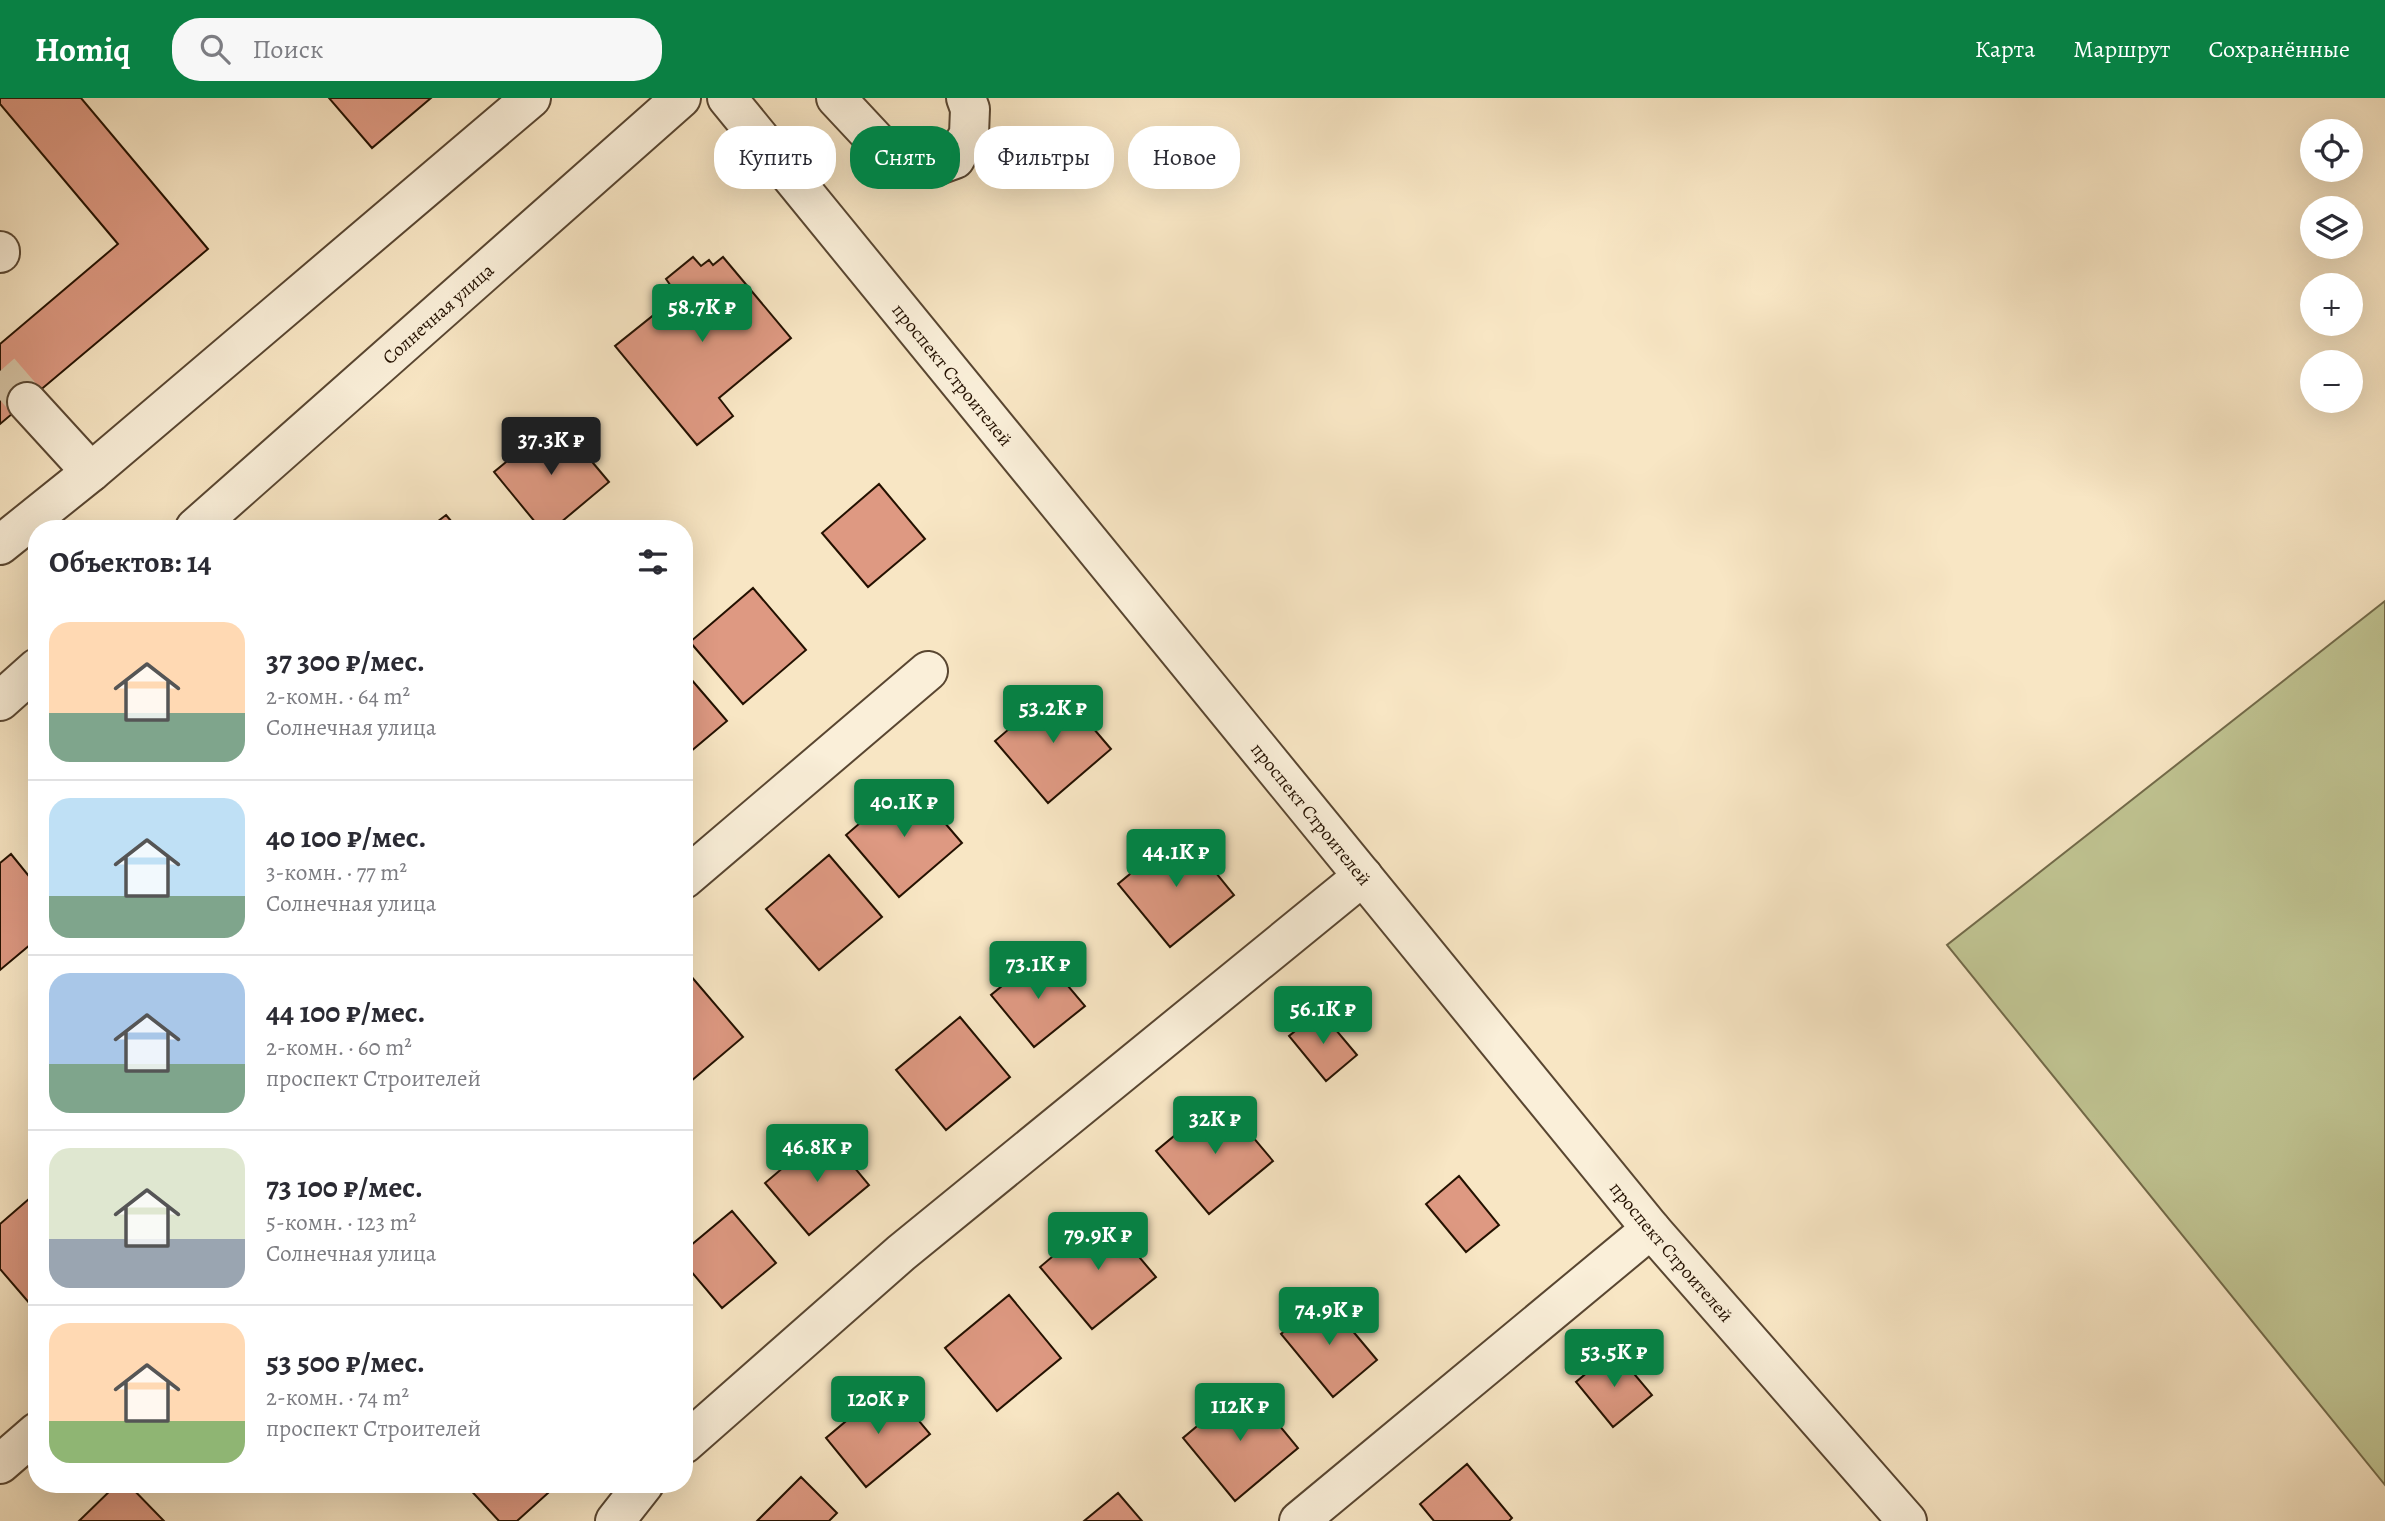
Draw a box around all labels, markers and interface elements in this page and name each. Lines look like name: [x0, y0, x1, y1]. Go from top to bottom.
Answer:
search box: [172, 18, 662, 81]
text: Homiq: [35, 27, 130, 72]
icon: search: [196, 30, 234, 68]
text: Поиск: [252, 32, 323, 67]
text: Карта: [1975, 33, 2035, 65]
text: Маршрут: [2073, 33, 2171, 65]
text: Сохранённые: [2209, 33, 2350, 65]
map controls: [2300, 119, 2363, 413]
button: locate: [2300, 119, 2363, 182]
chip: Купить: [714, 126, 836, 189]
chip: Снять: [850, 126, 960, 189]
chip: Фильтры: [974, 126, 1114, 189]
chip: Новое: [1128, 126, 1240, 189]
button: layers: [2300, 196, 2363, 259]
street label: Солнечная улица: [377, 258, 500, 370]
button: +: [2300, 273, 2363, 336]
pin: 58.7K ₽: [637, 285, 767, 344]
text: 58.7K ₽: [668, 291, 736, 322]
street label: проспект Строителей: [886, 298, 1018, 452]
button: −: [2300, 350, 2363, 413]
pin: 37.3K ₽: [486, 418, 616, 477]
text: 37.3K ₽: [518, 424, 584, 455]
text: Объектов: 14: [49, 542, 211, 582]
icon: filters: [634, 543, 672, 581]
text: 37 300 ₽/мес.: [266, 641, 425, 681]
icon: home: [105, 650, 189, 734]
text: 2-комн. · 64 m²: [266, 681, 410, 712]
pin: 53.2K ₽: [988, 686, 1118, 745]
text: 53.2K ₽: [1019, 692, 1087, 723]
text: Солнечная улица: [266, 712, 436, 743]
street label: проспект Строителей: [1245, 737, 1377, 891]
pin: 40.1K ₽: [839, 780, 969, 839]
text: 40.1K ₽: [870, 786, 938, 817]
text: 40 100 ₽/мес.: [266, 817, 426, 857]
icon: home: [105, 826, 189, 910]
pin: 44.1K ₽: [1111, 830, 1241, 889]
text: 44.1K ₽: [1143, 836, 1209, 867]
text: 3-комн. · 77 m²: [266, 857, 407, 888]
text: Солнечная улица: [266, 888, 436, 919]
pin: 73.1K ₽: [973, 942, 1103, 1001]
text: 73.1K ₽: [1005, 948, 1071, 979]
pin: 56.1K ₽: [1258, 986, 1388, 1046]
text: 44 100 ₽/мес.: [266, 992, 425, 1032]
text: 56.1K ₽: [1290, 993, 1356, 1024]
icon: home: [105, 1001, 189, 1085]
text: 2-комн. · 60 m²: [266, 1032, 412, 1063]
text: проспект Строителей: [266, 1063, 481, 1094]
pin: 32K ₽: [1166, 1096, 1264, 1156]
text: 32K ₽: [1189, 1103, 1241, 1134]
pin: 46.8K ₽: [752, 1124, 882, 1184]
text: 46.8K ₽: [782, 1131, 852, 1162]
text: 73 100 ₽/мес.: [266, 1167, 423, 1207]
icon: home: [105, 1176, 189, 1260]
street label: проспект Строителей: [1603, 1176, 1739, 1328]
text: 5-комн. · 123 m²: [266, 1207, 416, 1238]
pin: 79.9K ₽: [1033, 1212, 1163, 1272]
text: 79.9K ₽: [1064, 1219, 1132, 1250]
text: Солнечная улица: [266, 1238, 436, 1269]
pin: 74.9K ₽: [1264, 1288, 1394, 1347]
text: 74.9K ₽: [1295, 1294, 1363, 1325]
pin: 53.5K ₽: [1549, 1330, 1679, 1389]
text: 53.5K ₽: [1581, 1336, 1647, 1367]
text: 53 500 ₽/мес.: [266, 1342, 425, 1382]
icon: home: [105, 1351, 189, 1435]
pin: 120K ₽: [821, 1376, 935, 1436]
text: 2-комн. · 74 m²: [266, 1382, 409, 1413]
text: 120K ₽: [847, 1383, 909, 1414]
pin: 112K ₽: [1183, 1384, 1297, 1443]
text: 112K ₽: [1211, 1390, 1269, 1421]
text: проспект Строителей: [266, 1413, 481, 1444]

